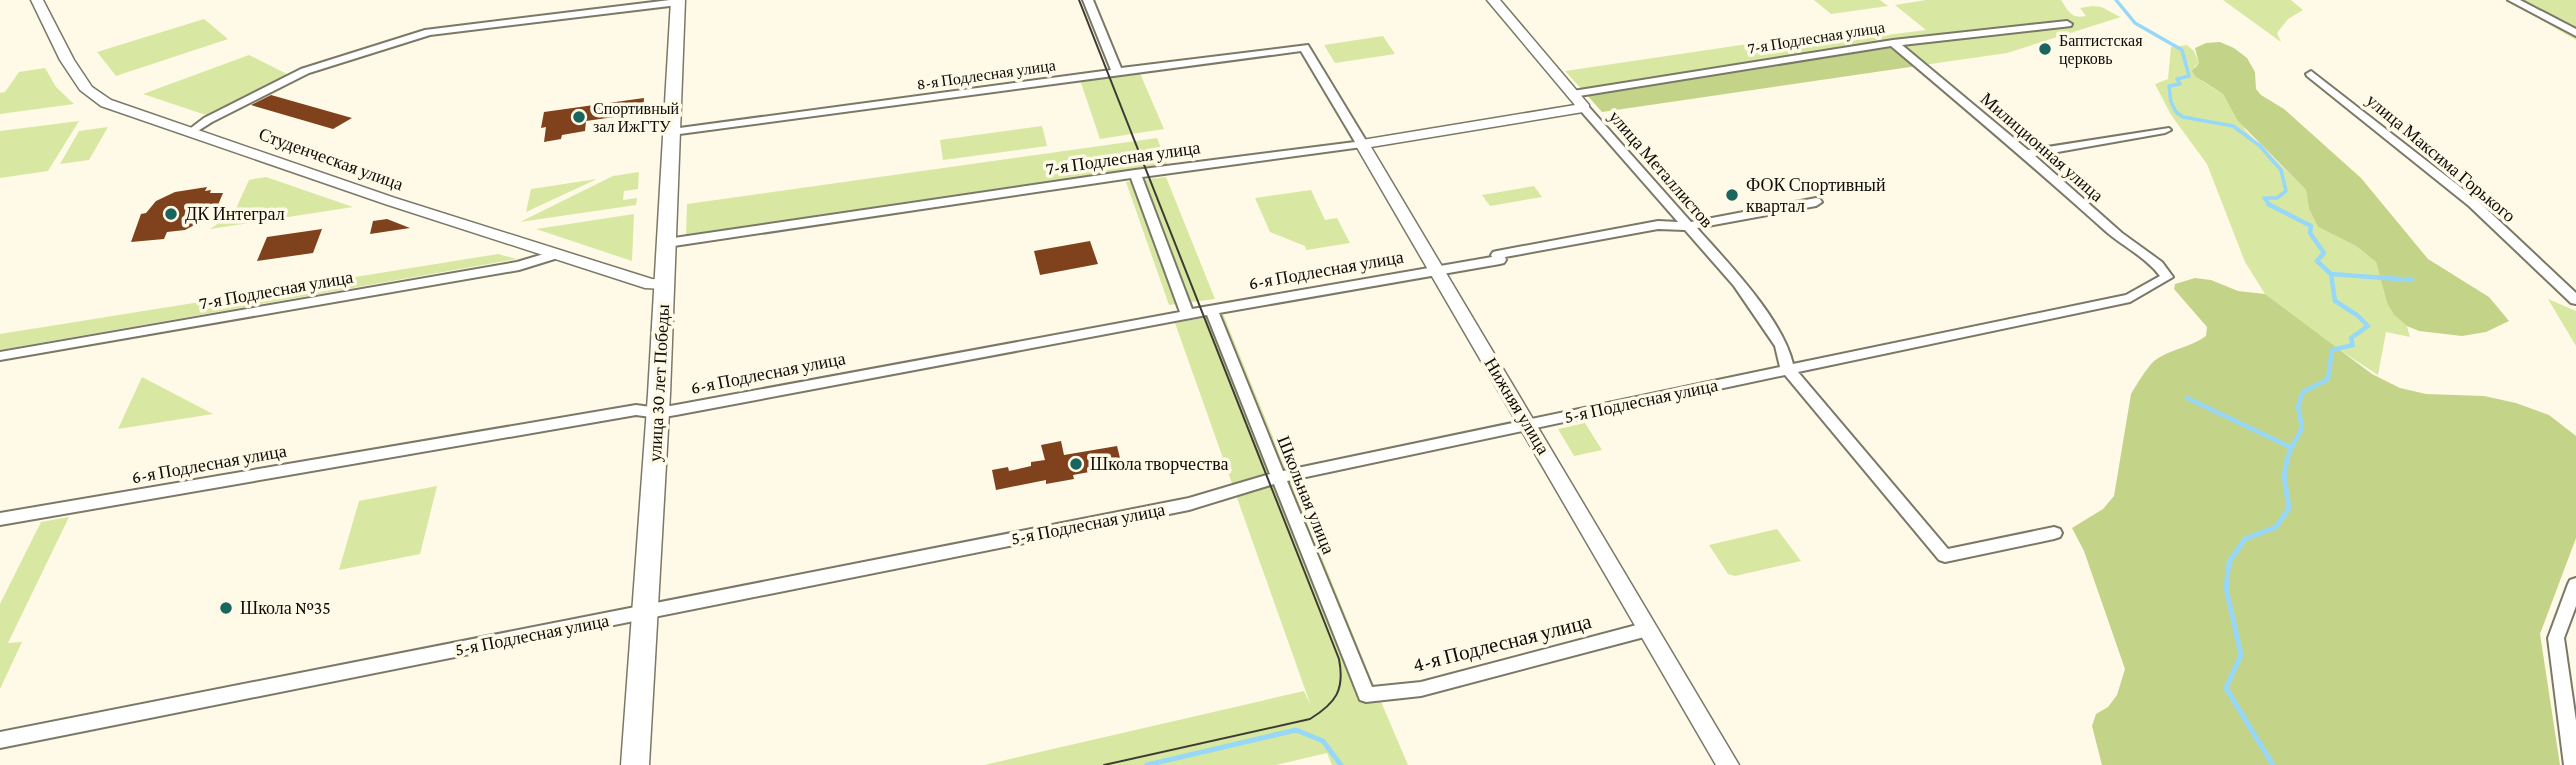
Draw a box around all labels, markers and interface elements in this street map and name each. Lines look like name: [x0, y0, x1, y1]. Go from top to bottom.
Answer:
street label: 7-я Подлесная улица: [1746, 18, 1886, 58]
place label: Баптистская церковь: [2059, 32, 2143, 68]
marker: Баптистская церковь: [2037, 41, 2053, 57]
street label: 8-я Подлесная улица: [915, 56, 1057, 94]
street label: Милиционная улица: [1977, 88, 2107, 206]
street label: улица Максима Горького: [2362, 90, 2520, 226]
place label: Спортивный зал ИжГТУ: [593, 100, 679, 135]
street label: улица Металлистов: [1605, 106, 1717, 232]
marker: Спортивный зал ИжГТУ: [571, 109, 587, 125]
street label: Студенческая улица: [256, 124, 406, 194]
street label: 7-я Подлесная улица: [1044, 137, 1202, 179]
place label: ФОК Спортивный квартал: [1746, 175, 1886, 216]
marker: ФОК Спортивный квартал: [1724, 187, 1740, 203]
place label: ДК Интеграл: [185, 204, 285, 224]
marker: ДК Интеграл: [163, 206, 179, 222]
street label: 6-я Подлесная улица: [1247, 247, 1405, 293]
street label: 7-я Подлесная улица: [197, 267, 355, 313]
street label: улица 30 лет Победы: [645, 304, 673, 462]
street label: 6-я Подлесная улица: [689, 348, 847, 398]
street label: Нижняя улица: [1480, 354, 1554, 458]
street label: 5-я Подлесная улица: [1562, 375, 1720, 427]
street label: Школьная улица: [1273, 433, 1339, 557]
street label: 6-я Подлесная улица: [130, 441, 288, 487]
place label: Школа творчества: [1090, 454, 1229, 474]
marker: Школа творчества: [1068, 456, 1084, 472]
street label: 5-я Подлесная улица: [1009, 499, 1167, 549]
place label: Школа №35: [240, 598, 331, 618]
marker: Школа №35: [218, 600, 234, 616]
street label: 4-я Подлесная улица: [1410, 609, 1595, 677]
street label: 5-я Подлесная улица: [453, 610, 611, 660]

